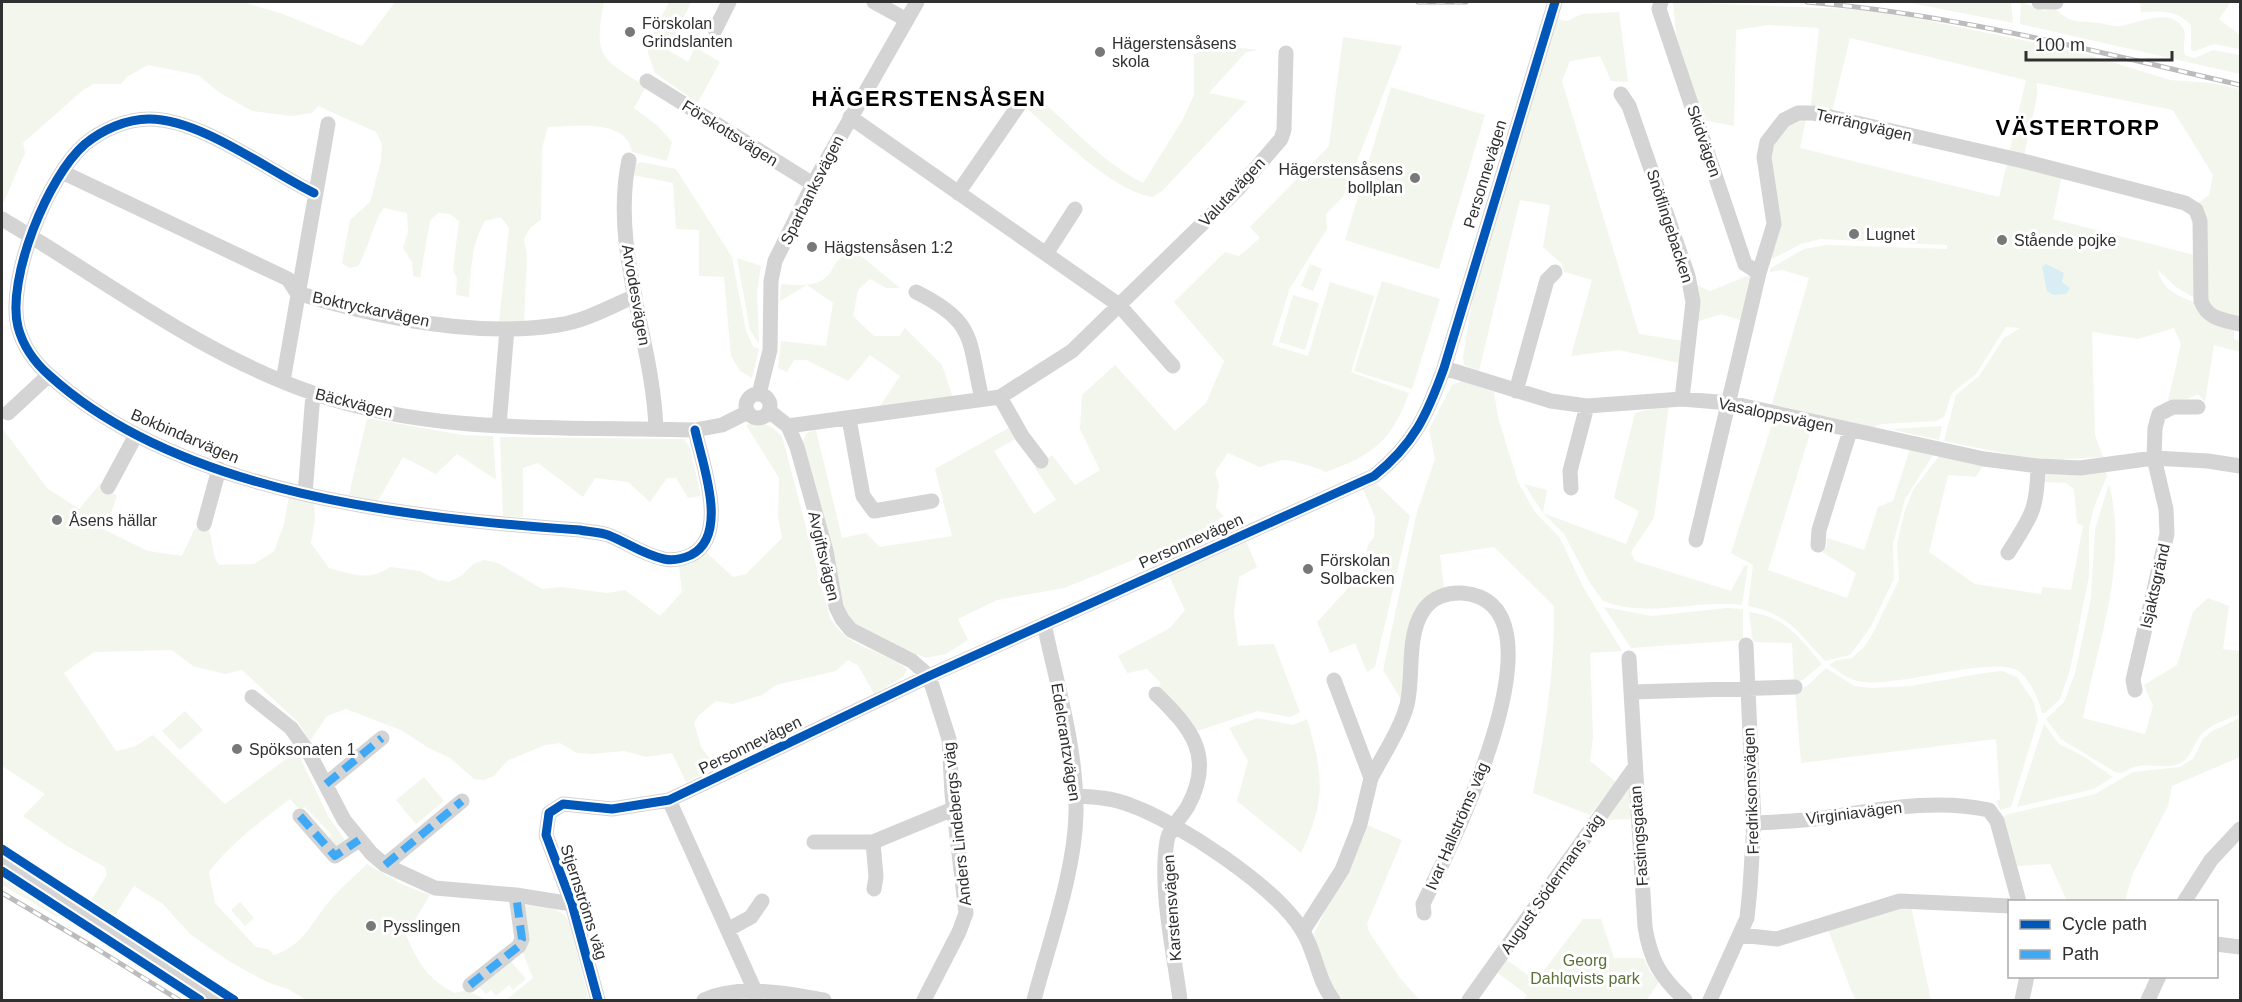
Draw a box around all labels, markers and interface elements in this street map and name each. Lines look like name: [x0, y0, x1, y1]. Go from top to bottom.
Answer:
place label: Förskolan Grindslanten: [642, 15, 733, 50]
scale bar: [2026, 24, 2172, 62]
marker: Förskolan Grindslanten: [623, 25, 637, 39]
place label: Hägerstensåsens skola: [1112, 35, 1237, 70]
text: 100 m: [2035, 35, 2085, 55]
marker: Hägerstensåsens skola: [1093, 45, 1107, 59]
district label: HÄGERSTENSÅSEN: [812, 85, 1046, 111]
street label: Förskottsvägen: [679, 97, 781, 169]
street label: Skidvägen: [1684, 103, 1724, 179]
street label: Terrängvägen: [1814, 106, 1914, 144]
district label: VÄSTERTORP: [1996, 115, 2160, 140]
street label: Personnevägen: [1460, 118, 1510, 230]
street label: Sparbanksvägen: [777, 133, 847, 247]
street label: Valutavägen: [1196, 154, 1268, 230]
place label: Hägerstensåsens bollplan: [1278, 161, 1403, 196]
street label: Snöflingebacken: [1644, 167, 1696, 285]
marker: Hägerstensåsens bollplan: [1408, 171, 1422, 185]
place label: Lugnet: [1866, 226, 1915, 243]
marker: Lugnet: [1847, 227, 1861, 241]
place label: Stående pojke: [2014, 232, 2116, 249]
marker: Stående pojke: [1995, 233, 2009, 247]
place label: Hägstensåsen 1:2: [824, 239, 953, 256]
marker: Hägstensåsen 1:2: [805, 240, 819, 254]
street label: Arvodesvägen: [619, 243, 653, 347]
street label: Boktryckarvägen: [311, 288, 431, 330]
street label: Bäckvägen: [314, 385, 394, 421]
street label: Vasaloppsvägen: [1717, 395, 1835, 435]
street label: Bokbindarvägen: [128, 406, 242, 466]
street label: Avgiftsvägen: [805, 510, 843, 602]
street label: Personnevägen: [1136, 510, 1246, 572]
place label: Åsens hällar: [69, 511, 158, 529]
marker: Åsens hällar: [50, 513, 64, 527]
street label: Isjaktsgränd: [2137, 542, 2173, 630]
place label: Förskolan Solbacken: [1320, 552, 1395, 587]
marker: Förskolan Solbacken: [1301, 562, 1315, 576]
street label: Edelcrantzvägen: [1048, 682, 1084, 802]
street label: Personnevägen: [696, 713, 804, 777]
street label: Fredriksonsvägen: [1740, 727, 1762, 855]
place label: Spöksonaten 1: [249, 741, 356, 758]
street label: Anders Lindebergs väg: [940, 741, 974, 907]
marker: Spöksonaten 1: [230, 742, 244, 756]
street label: Ivar Hallströms väg: [1422, 760, 1492, 892]
street label: Fastingsgatan: [1627, 785, 1651, 887]
street label: Virginiavägen: [1805, 799, 1903, 827]
street label: August Södermans väg: [1497, 811, 1607, 957]
street label: Stjernströms väg: [557, 842, 611, 962]
street label: Karstensvägen: [1160, 854, 1184, 962]
legend: [2008, 900, 2218, 978]
text: Cycle path: [2062, 914, 2147, 934]
place label: Pysslingen: [383, 918, 460, 935]
marker: Pysslingen: [364, 919, 378, 933]
text: Path: [2062, 944, 2099, 964]
park label: Georg Dahlqvists park: [1530, 952, 1641, 987]

